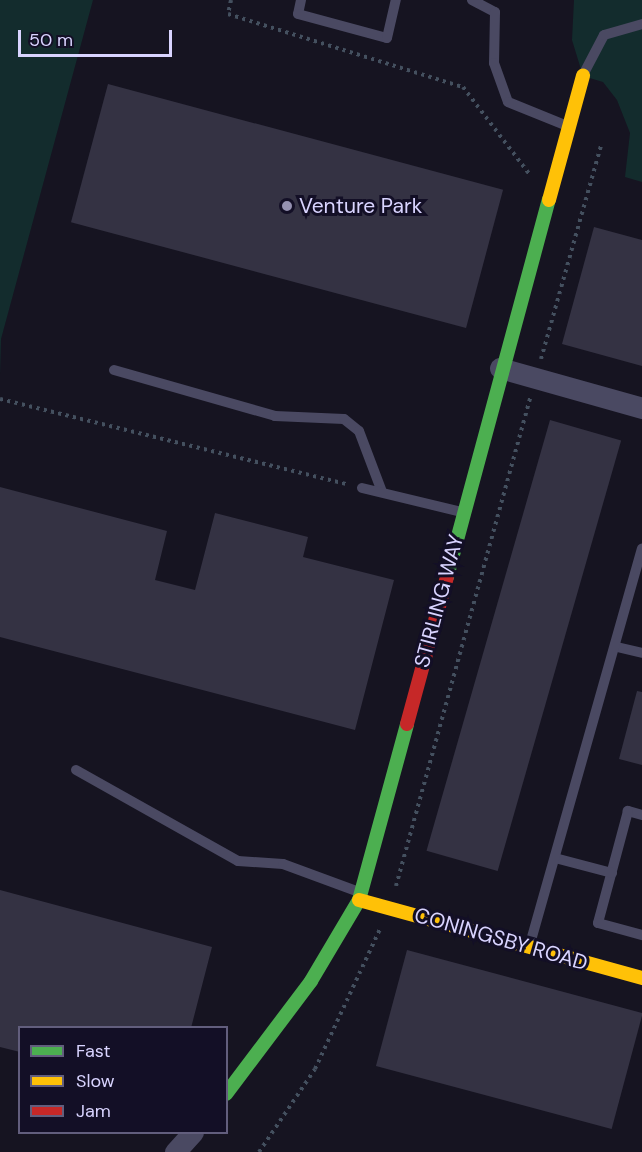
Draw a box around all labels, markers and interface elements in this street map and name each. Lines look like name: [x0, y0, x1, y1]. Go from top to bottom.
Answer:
scale bar: [21, 18, 176, 56]
text: 50 m: [29, 28, 73, 52]
place label: Venture Park: [299, 193, 422, 219]
marker: Venture Park: [280, 199, 294, 213]
street label: STIRLING WAY: [409, 532, 469, 670]
street label: CONINGSBY ROAD: [411, 902, 591, 976]
legend: [18, 1026, 228, 1134]
text: Fast: [76, 1039, 111, 1063]
text: Slow: [76, 1069, 115, 1093]
text: Jam: [76, 1099, 111, 1123]

